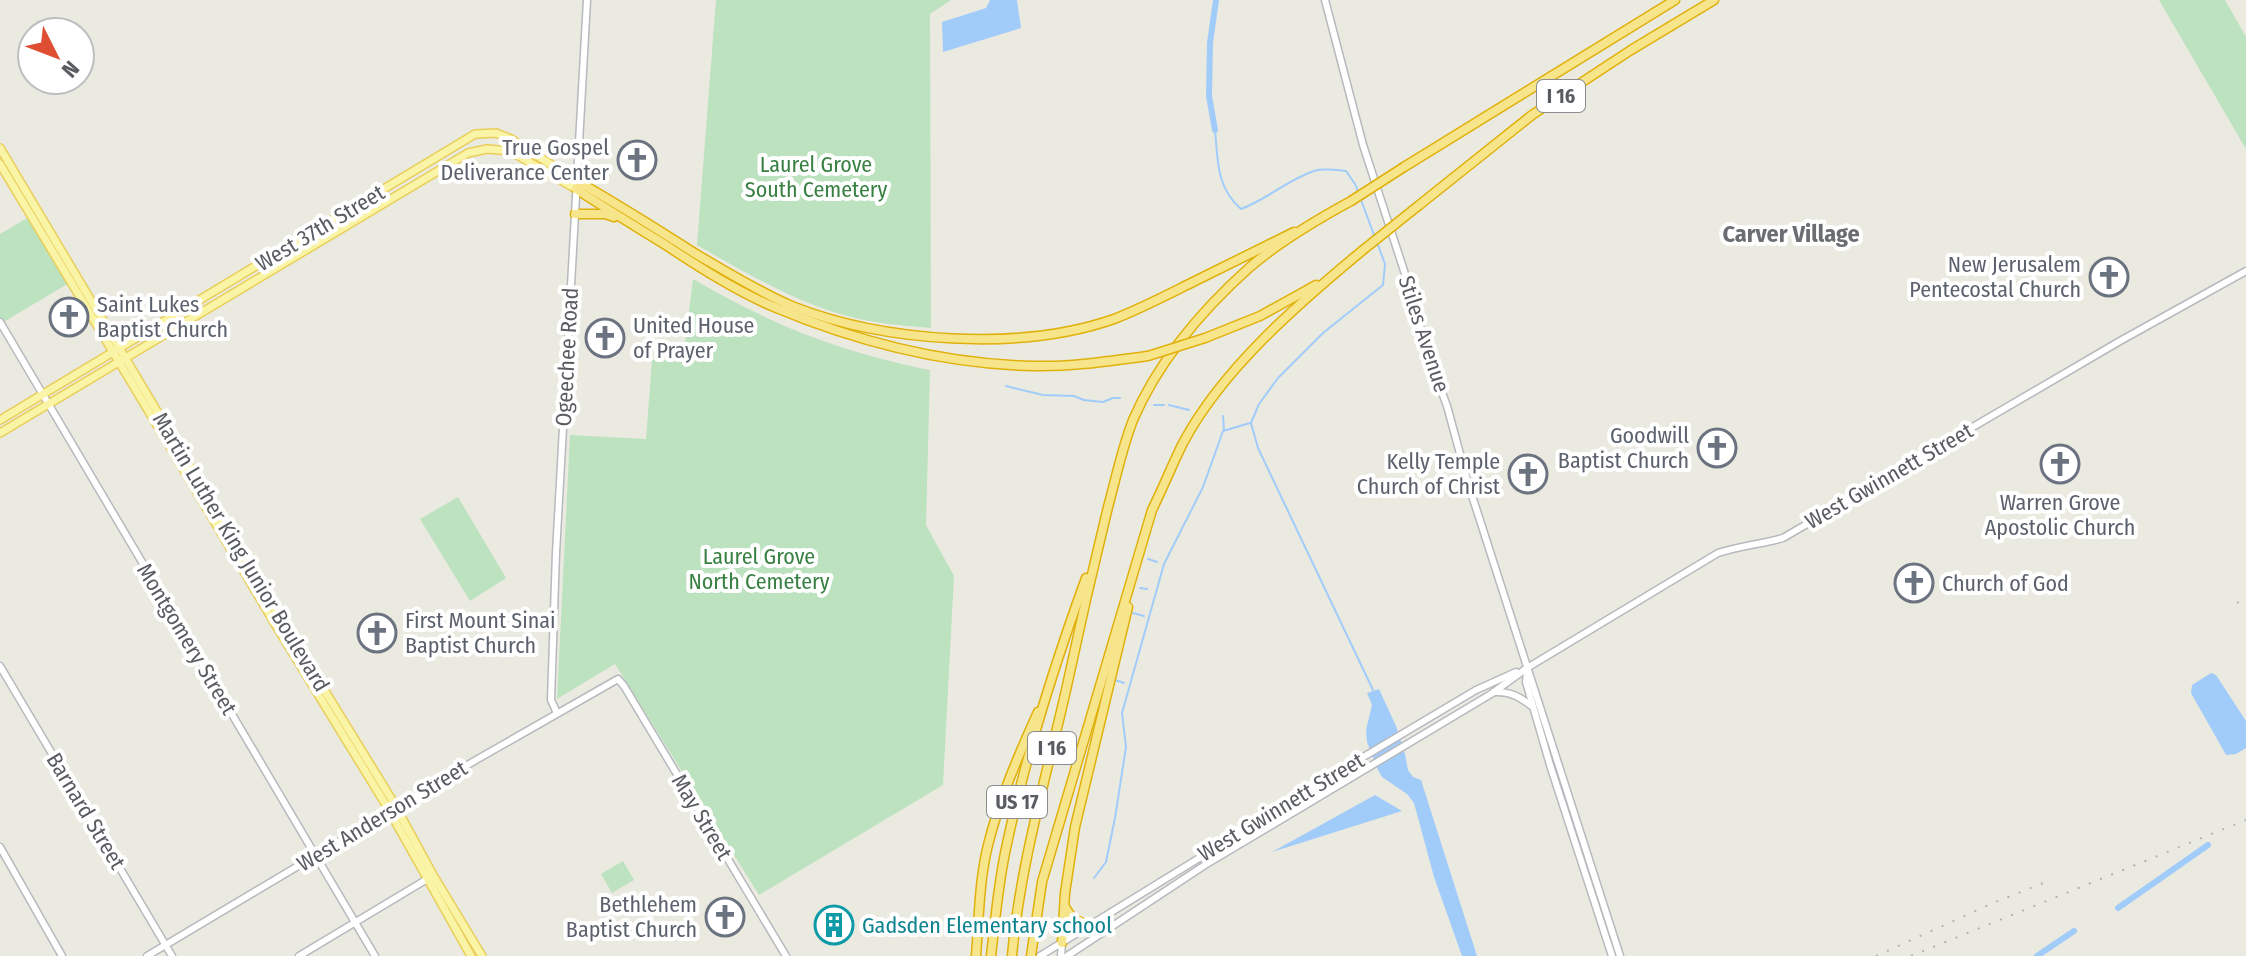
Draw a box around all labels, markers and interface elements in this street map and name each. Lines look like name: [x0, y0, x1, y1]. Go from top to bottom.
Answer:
north arrow: [16, 16, 96, 96]
text: N: [56, 55, 85, 83]
road number: I 16: [1537, 80, 1585, 112]
place label: True Gospel Deliverance Center: [440, 134, 609, 186]
church icon: True Gospel Deliverance Center: [616, 139, 658, 181]
park label: Laurel Grove South Cemetery: [745, 151, 887, 203]
street label: West 37th Street: [251, 179, 390, 277]
district label: Carver Village: [1722, 220, 1860, 248]
place label: New Jerusalem Pentecostal Church: [1909, 251, 2081, 303]
church icon: New Jerusalem Pentecostal Church: [2088, 256, 2130, 298]
street label: Stiles Avenue: [1392, 272, 1456, 396]
street label: Ogeechee Road: [550, 287, 584, 427]
place label: Saint Lukes Baptist Church: [97, 291, 228, 343]
church icon: Saint Lukes Baptist Church: [48, 296, 90, 338]
place label: United House of Prayer: [633, 312, 754, 364]
church icon: United House of Prayer: [584, 317, 626, 359]
street label: Martin Luther King Junior Boulevard: [147, 407, 335, 697]
street label: West Gwinnett Street: [1800, 417, 1978, 535]
place label: Goodwill Baptist Church: [1558, 422, 1689, 474]
church icon: Goodwill Baptist Church: [1696, 427, 1738, 469]
church icon: Warren Grove Apostolic Church: [2039, 443, 2081, 485]
place label: Kelly Temple Church of Christ: [1357, 448, 1501, 500]
church icon: Kelly Temple Church of Christ: [1507, 453, 1549, 495]
place label: Warren Grove Apostolic Church: [1985, 489, 2135, 541]
park label: Laurel Grove North Cemetery: [688, 543, 830, 595]
street label: Montgomery Street: [131, 558, 243, 720]
church icon: Church of God: [1893, 562, 1935, 604]
place label: Church of God: [1942, 570, 2069, 597]
place label: First Mount Sinai Baptist Church: [405, 607, 556, 659]
church icon: First Mount Sinai Baptist Church: [356, 612, 398, 654]
road number: I 16: [1028, 732, 1076, 764]
street label: West Gwinnett Street: [1193, 746, 1370, 867]
street label: Barnard Street: [41, 748, 132, 875]
street label: West Anderson Street: [292, 754, 473, 878]
street label: May Street: [666, 769, 738, 865]
road number: US 17: [987, 786, 1047, 818]
place label: Bethlehem Baptist Church: [566, 891, 697, 943]
church icon: Bethlehem Baptist Church: [704, 896, 746, 938]
building icon: Gadsden Elementary school: [813, 904, 855, 946]
place label: Gadsden Elementary school: [862, 912, 1112, 939]

